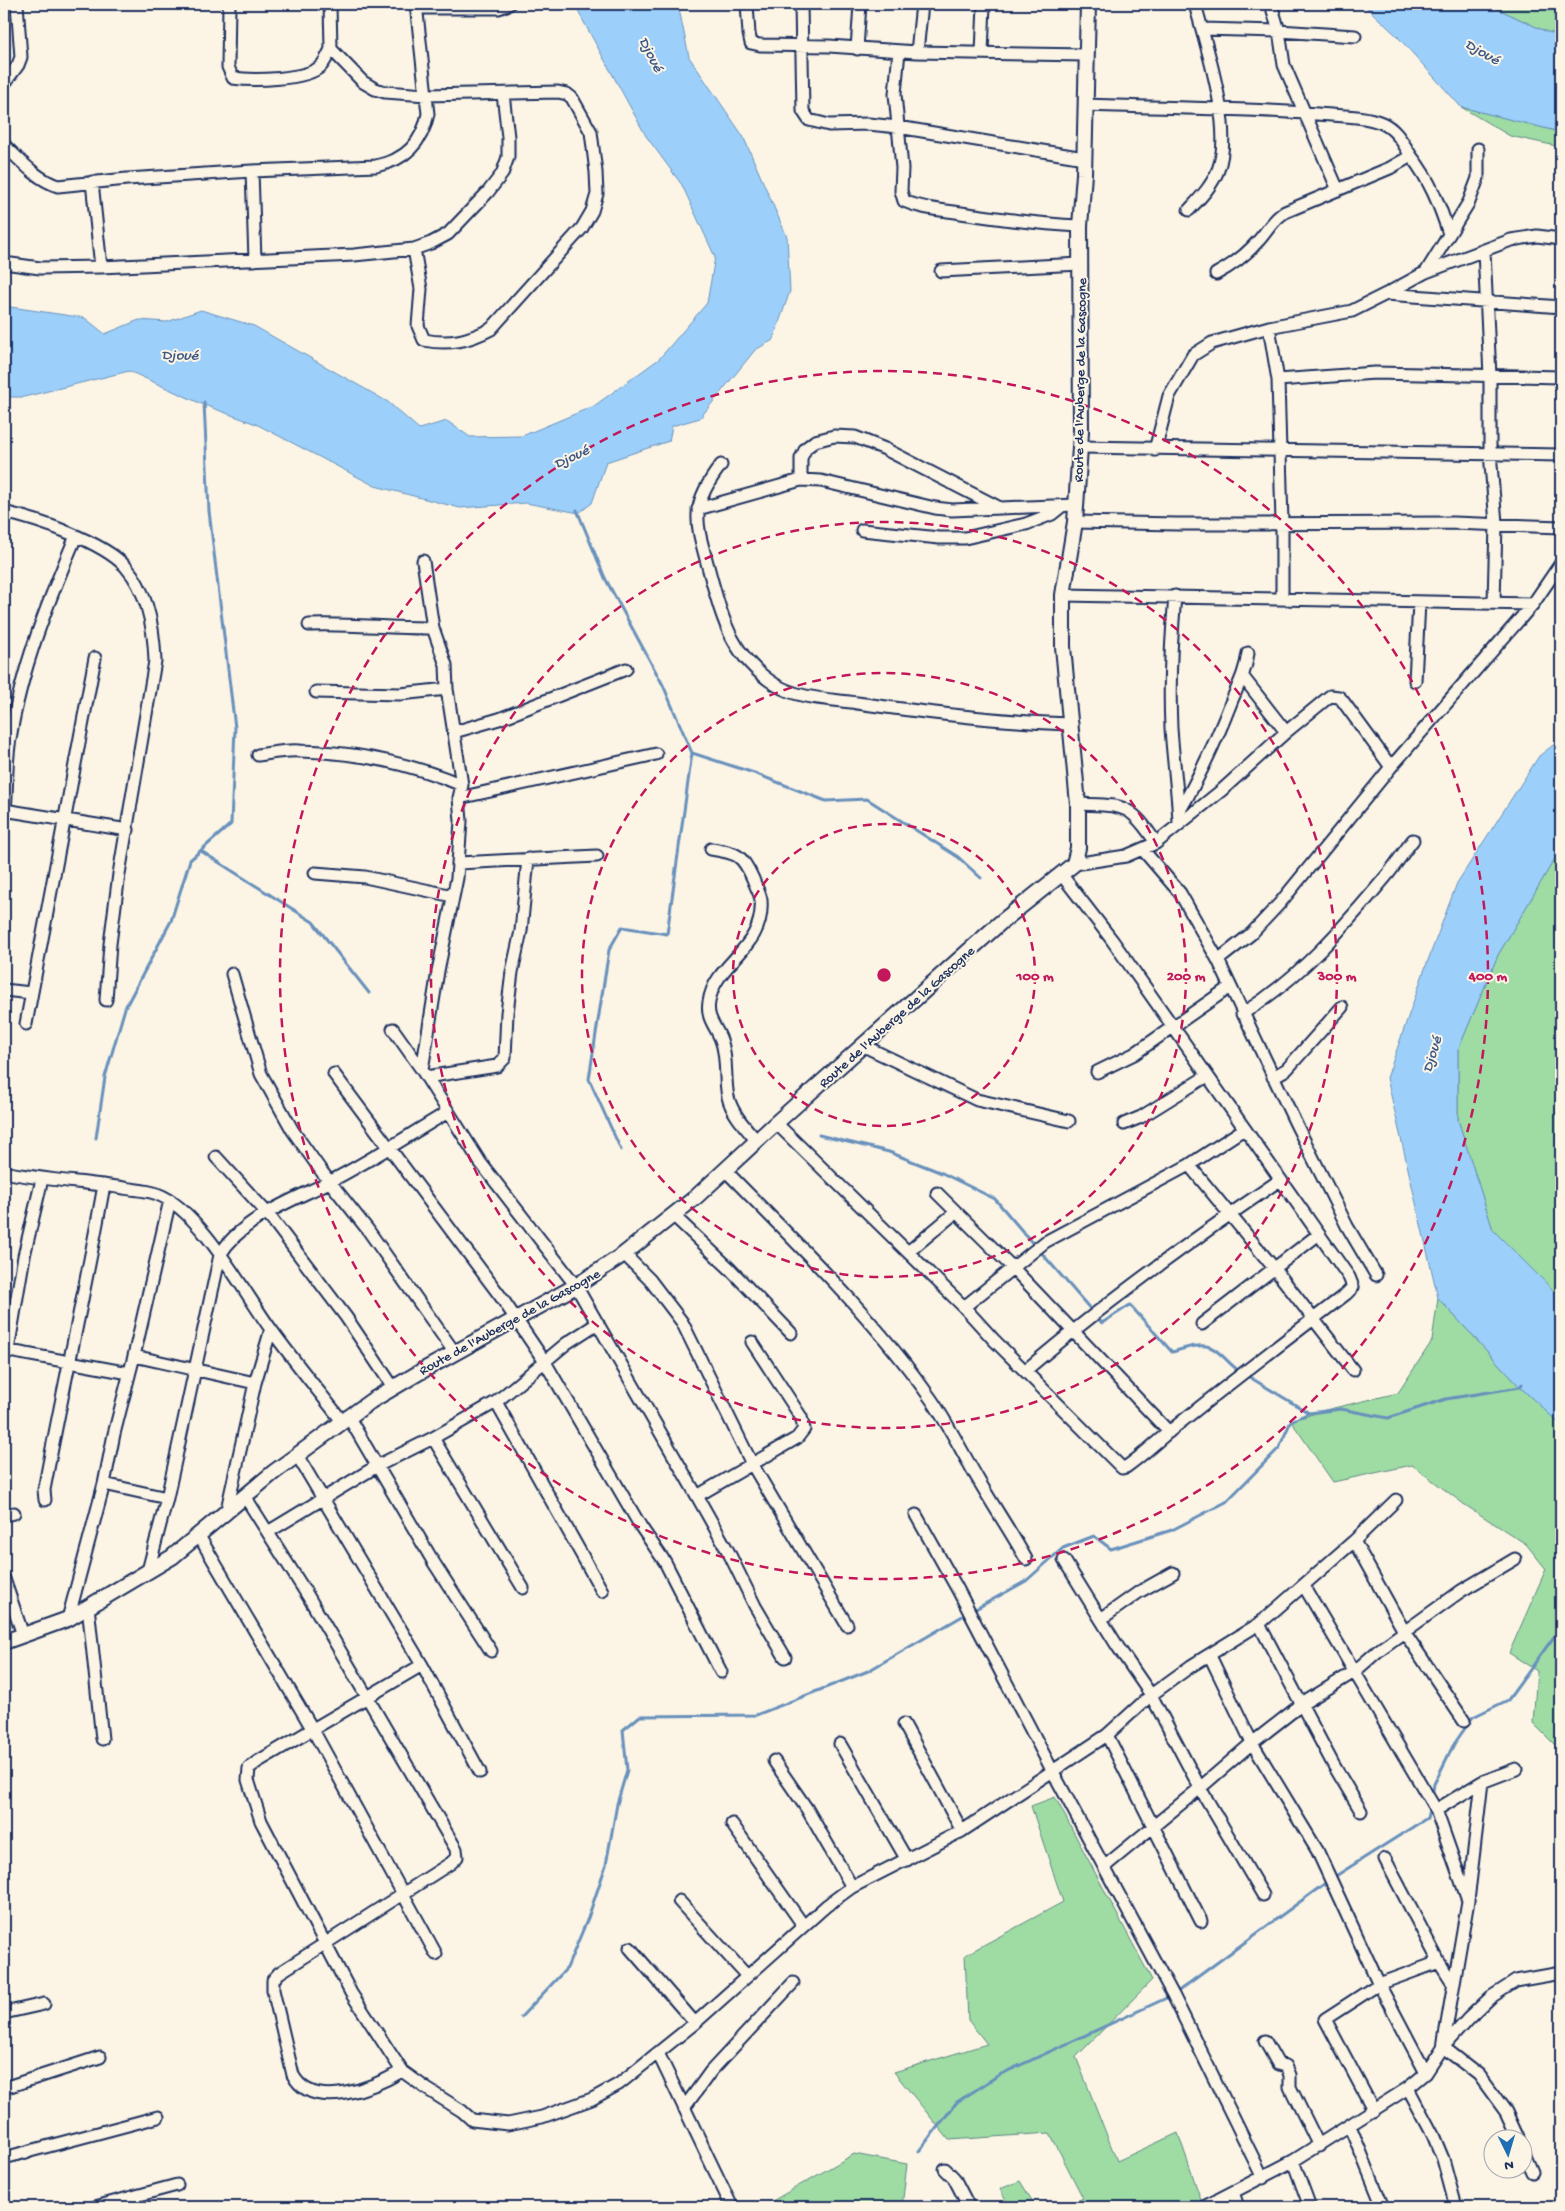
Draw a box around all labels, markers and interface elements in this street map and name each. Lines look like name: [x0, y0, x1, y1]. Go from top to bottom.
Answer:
water label: Djoué: [634, 34, 667, 76]
water label: Djoué: [1462, 36, 1503, 70]
street label: Route de l'Auberge de la Gascogne: [1071, 277, 1092, 482]
water label: Djoué: [161, 347, 200, 365]
water label: Djoué: [551, 441, 593, 474]
street label: Route de l'Auberge de la Gascogne: [816, 943, 980, 1093]
centre of rings: [875, 966, 893, 984]
text: 100 m: [1015, 968, 1054, 986]
text: 200 m: [1167, 968, 1206, 986]
text: 300 m: [1316, 968, 1357, 986]
text: 400 m: [1468, 968, 1508, 986]
water label: Djoué: [1419, 1033, 1447, 1075]
street label: Route de l'Auberge de la Gascogne: [417, 1266, 604, 1380]
north arrow: [1482, 2128, 1532, 2178]
text: N: [1504, 2156, 1514, 2173]

